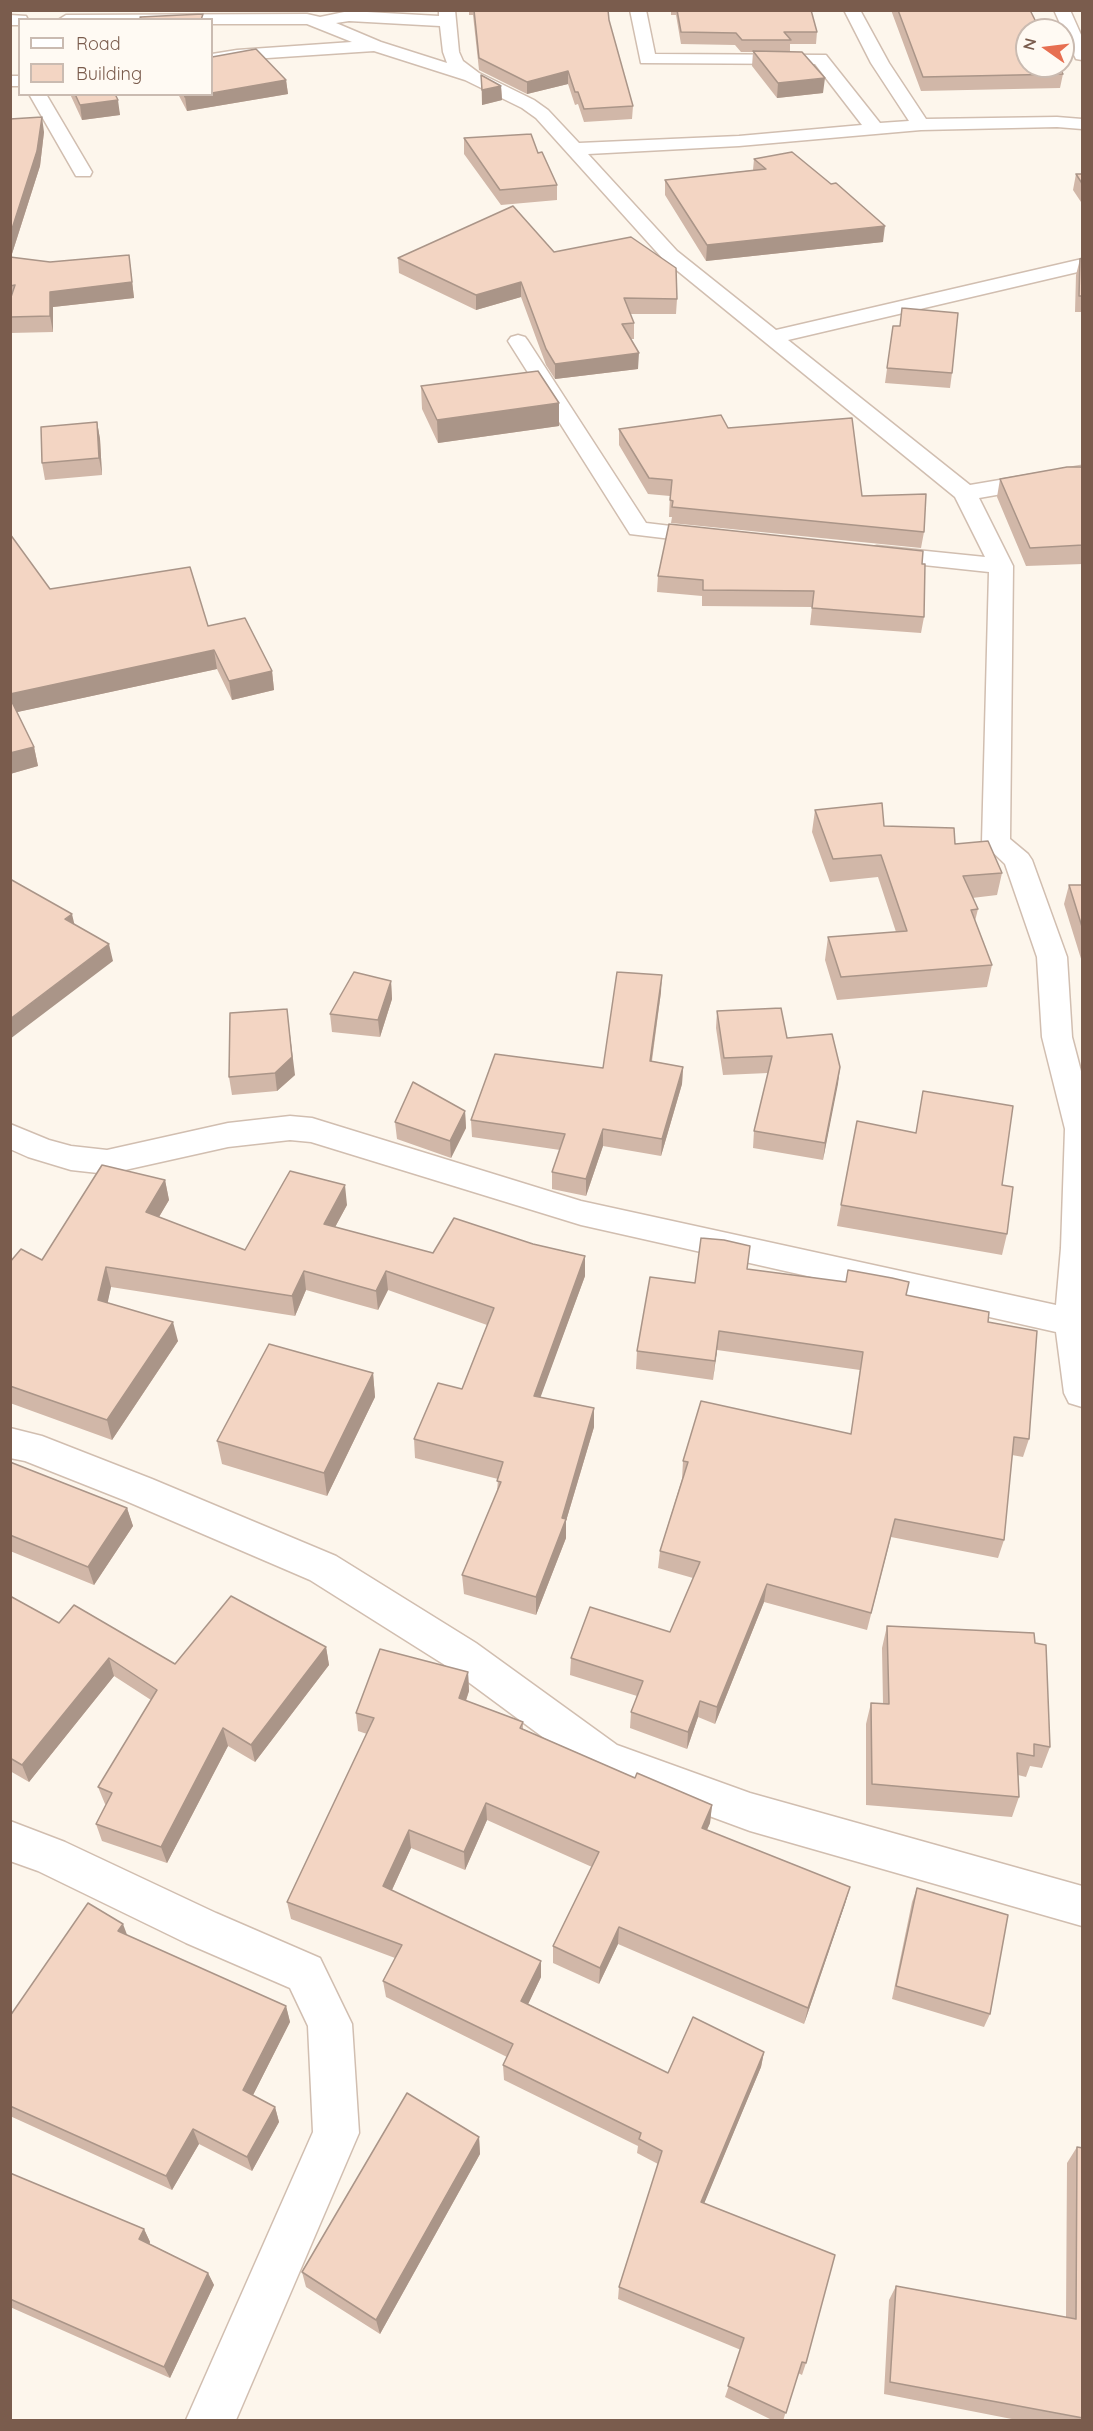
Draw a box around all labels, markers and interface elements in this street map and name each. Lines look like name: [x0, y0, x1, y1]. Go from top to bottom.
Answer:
legend: [18, 18, 213, 96]
north arrow: [1015, 18, 1075, 78]
text: Road: [76, 32, 121, 55]
text: N: [1018, 36, 1041, 52]
text: Building: [76, 62, 142, 85]

